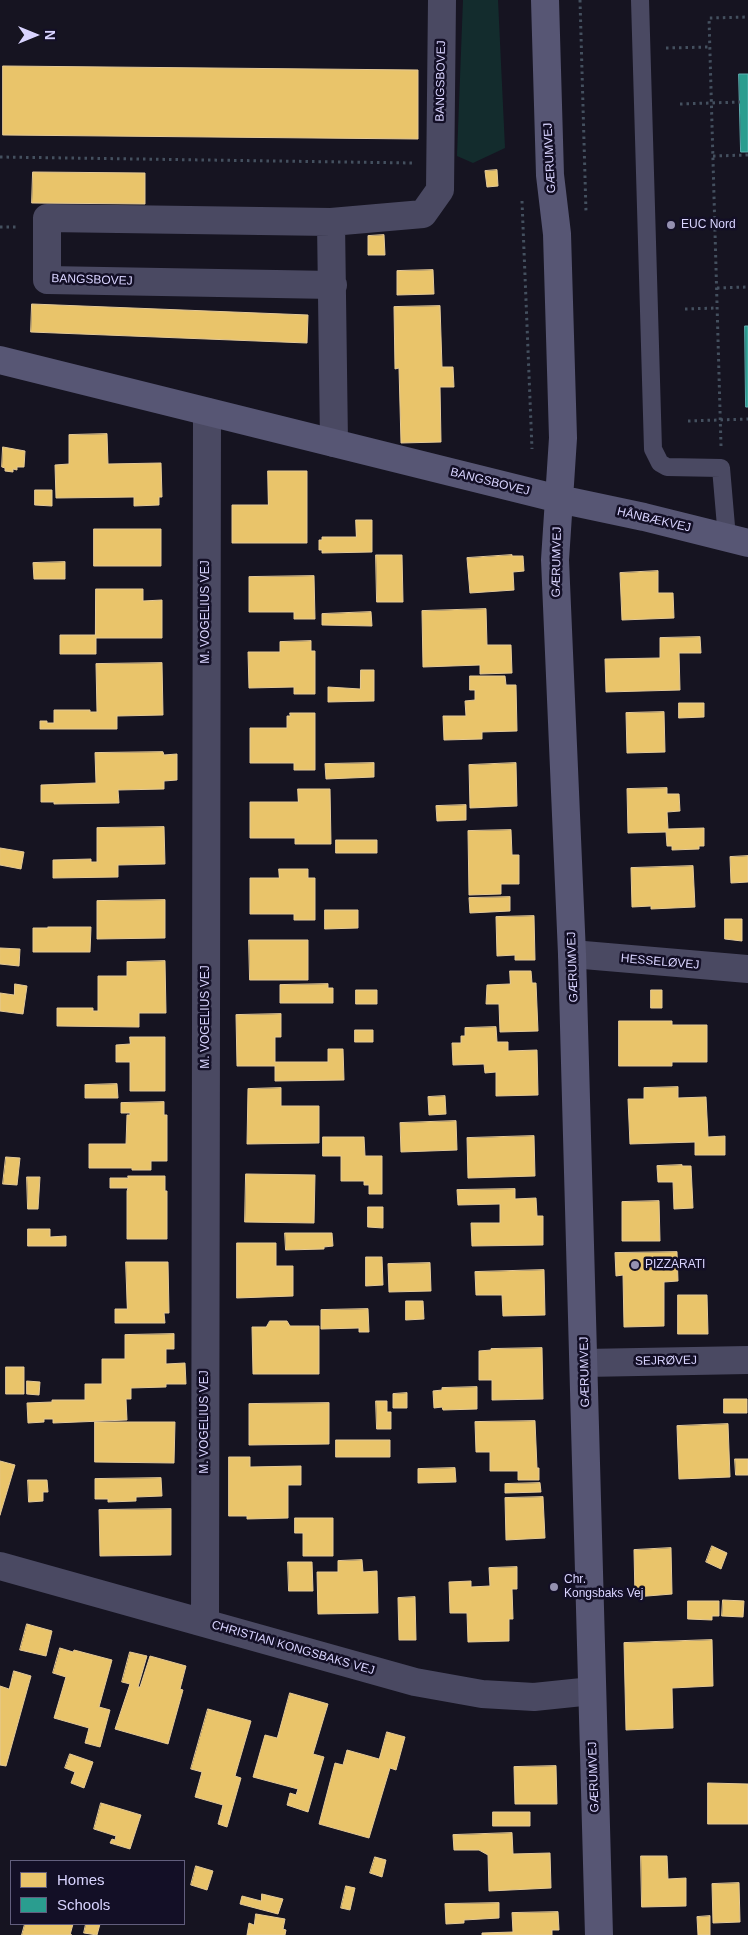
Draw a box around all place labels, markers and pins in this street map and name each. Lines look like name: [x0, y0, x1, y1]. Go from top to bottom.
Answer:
place label: EUC Nord: [681, 218, 736, 232]
marker: EUC Nord: [665, 219, 677, 231]
place label: PIZZARATI: [645, 1258, 705, 1272]
marker: PIZZARATI: [629, 1259, 641, 1271]
place label: Chr. Kongsbaks Vej: [564, 1573, 643, 1601]
marker: Chr. Kongsbaks Vej: [548, 1581, 560, 1593]

